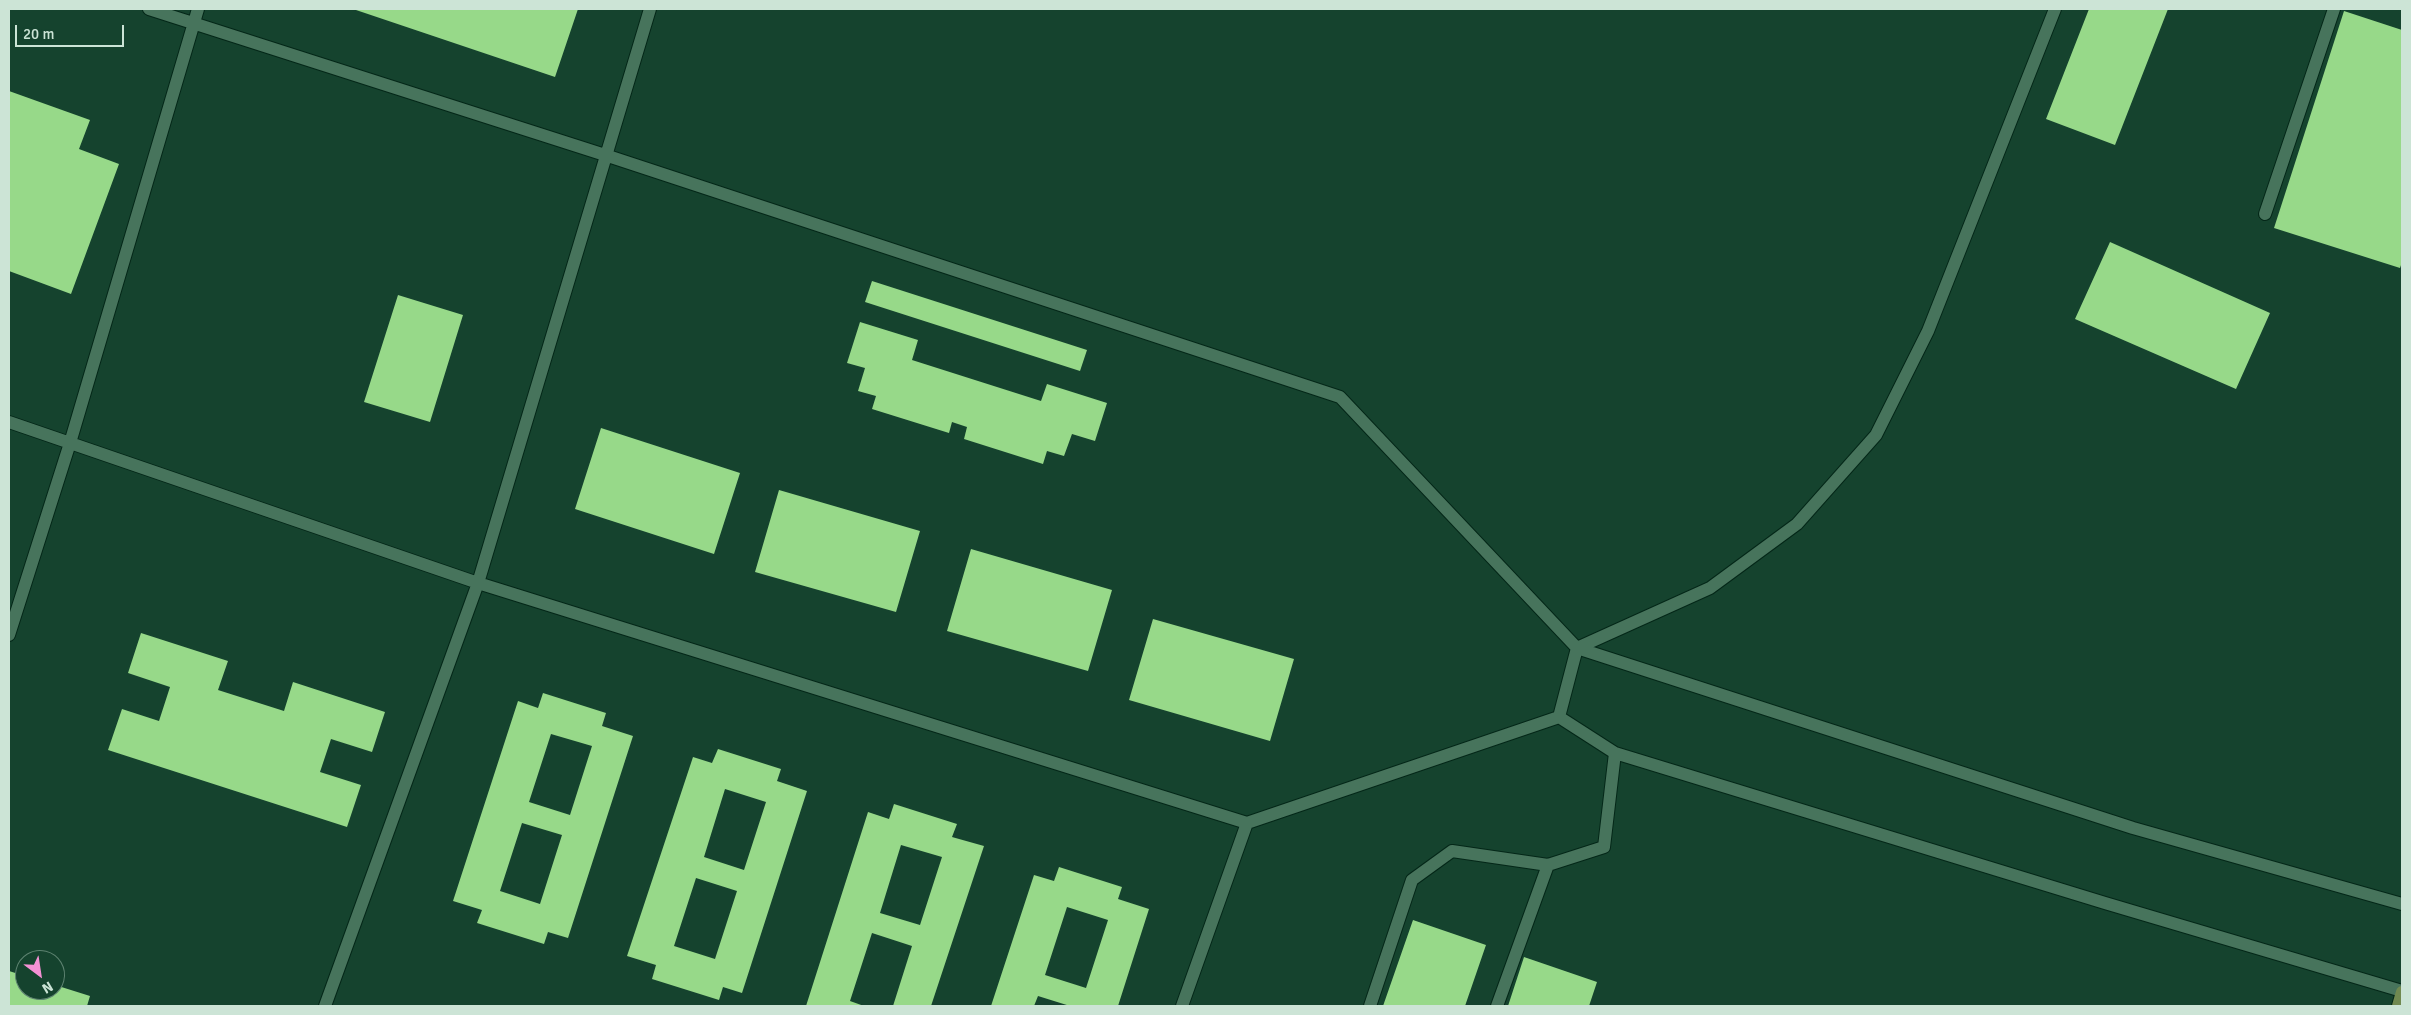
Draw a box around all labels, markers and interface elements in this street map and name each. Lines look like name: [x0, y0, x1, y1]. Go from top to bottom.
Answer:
scale bar: [18, 15, 126, 47]
text: 20 m: [23, 25, 54, 43]
north arrow: [15, 950, 65, 1000]
text: N: [39, 978, 56, 997]

